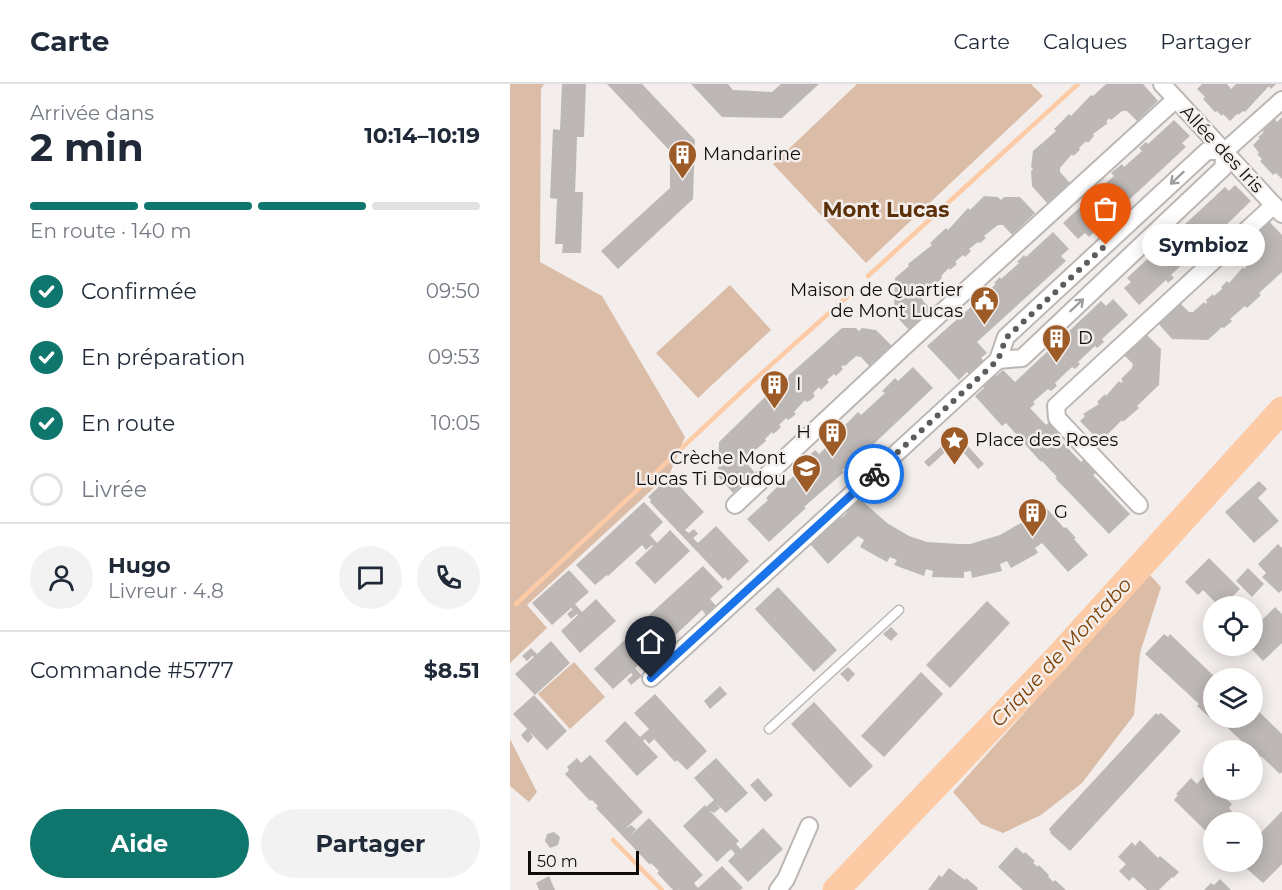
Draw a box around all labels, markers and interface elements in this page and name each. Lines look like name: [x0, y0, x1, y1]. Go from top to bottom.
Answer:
text: Carte: [30, 24, 109, 58]
text: Carte: [953, 29, 1010, 54]
text: Calques: [1043, 29, 1127, 54]
text: Partager: [1160, 29, 1252, 54]
text: Arrivée dans: [30, 101, 154, 125]
street label: Allée des Iris: [1176, 101, 1268, 198]
text: 10:14–10:19: [364, 122, 480, 149]
text: 2 min: [30, 123, 144, 171]
building icon: Mandarine: [666, 138, 698, 180]
place label: Mandarine: [703, 143, 801, 165]
one-way arrow: [1170, 171, 1185, 186]
pin: [1080, 183, 1131, 245]
icon: bag: [1089, 192, 1122, 225]
district label: Mont Lucas: [823, 197, 949, 222]
text: En route · 140 m: [30, 219, 191, 243]
callout: Symbioz: [1142, 224, 1265, 266]
text: Symbioz: [1159, 233, 1248, 257]
icon: check: [30, 275, 63, 308]
text: Confirmée: [81, 278, 197, 305]
text: 09:50: [426, 279, 480, 303]
place label: Maison de Quartier de Mont Lucas: [790, 279, 963, 322]
public building icon: Maison de Quartier de Mont Lucas: [968, 284, 1000, 326]
one-way arrow: [1070, 298, 1085, 313]
building icon: D: [1041, 322, 1073, 364]
place label: D: [1078, 327, 1093, 349]
icon: check: [30, 341, 63, 374]
text: En préparation: [81, 344, 245, 371]
text: 09:53: [428, 345, 480, 369]
building icon: I: [759, 368, 791, 410]
place label: I: [796, 373, 801, 395]
icon: check: [30, 407, 63, 440]
text: En route: [81, 410, 175, 437]
text: 10:05: [431, 411, 480, 435]
building icon: H: [816, 416, 848, 458]
place label: H: [796, 421, 811, 443]
place icon: Place des Roses: [938, 424, 970, 466]
place label: Place des Roses: [975, 429, 1118, 451]
courier: [844, 444, 904, 504]
place label: Crèche Mont Lucas Ti Doudou: [635, 447, 786, 490]
school or university icon: Crèche Mont Lucas Ti Doudou: [791, 452, 823, 494]
icon: bike: [858, 458, 891, 491]
text: Livrée: [81, 476, 147, 503]
building icon: G: [1017, 496, 1049, 538]
place label: G: [1054, 501, 1068, 523]
button: person: [30, 546, 93, 609]
button: chat: [339, 546, 402, 609]
button: phone: [417, 546, 480, 609]
text: Hugo: [108, 552, 171, 579]
water label: Crique de Montabo: [986, 572, 1136, 732]
text: Livreur · 4.8: [108, 579, 224, 603]
map controls: [1203, 596, 1263, 872]
button: locate: [1203, 596, 1263, 656]
pin: [625, 616, 676, 678]
icon: home: [634, 625, 667, 658]
text: Commande #5777: [30, 657, 234, 684]
text: $8.51: [424, 657, 480, 684]
button: layers: [1203, 668, 1263, 728]
button: +: [1203, 740, 1263, 800]
button: Aide: [30, 809, 249, 878]
button: Partager: [261, 809, 480, 878]
button: −: [1203, 812, 1263, 872]
scale bar: [528, 848, 639, 876]
text: 50 m: [537, 852, 578, 871]

